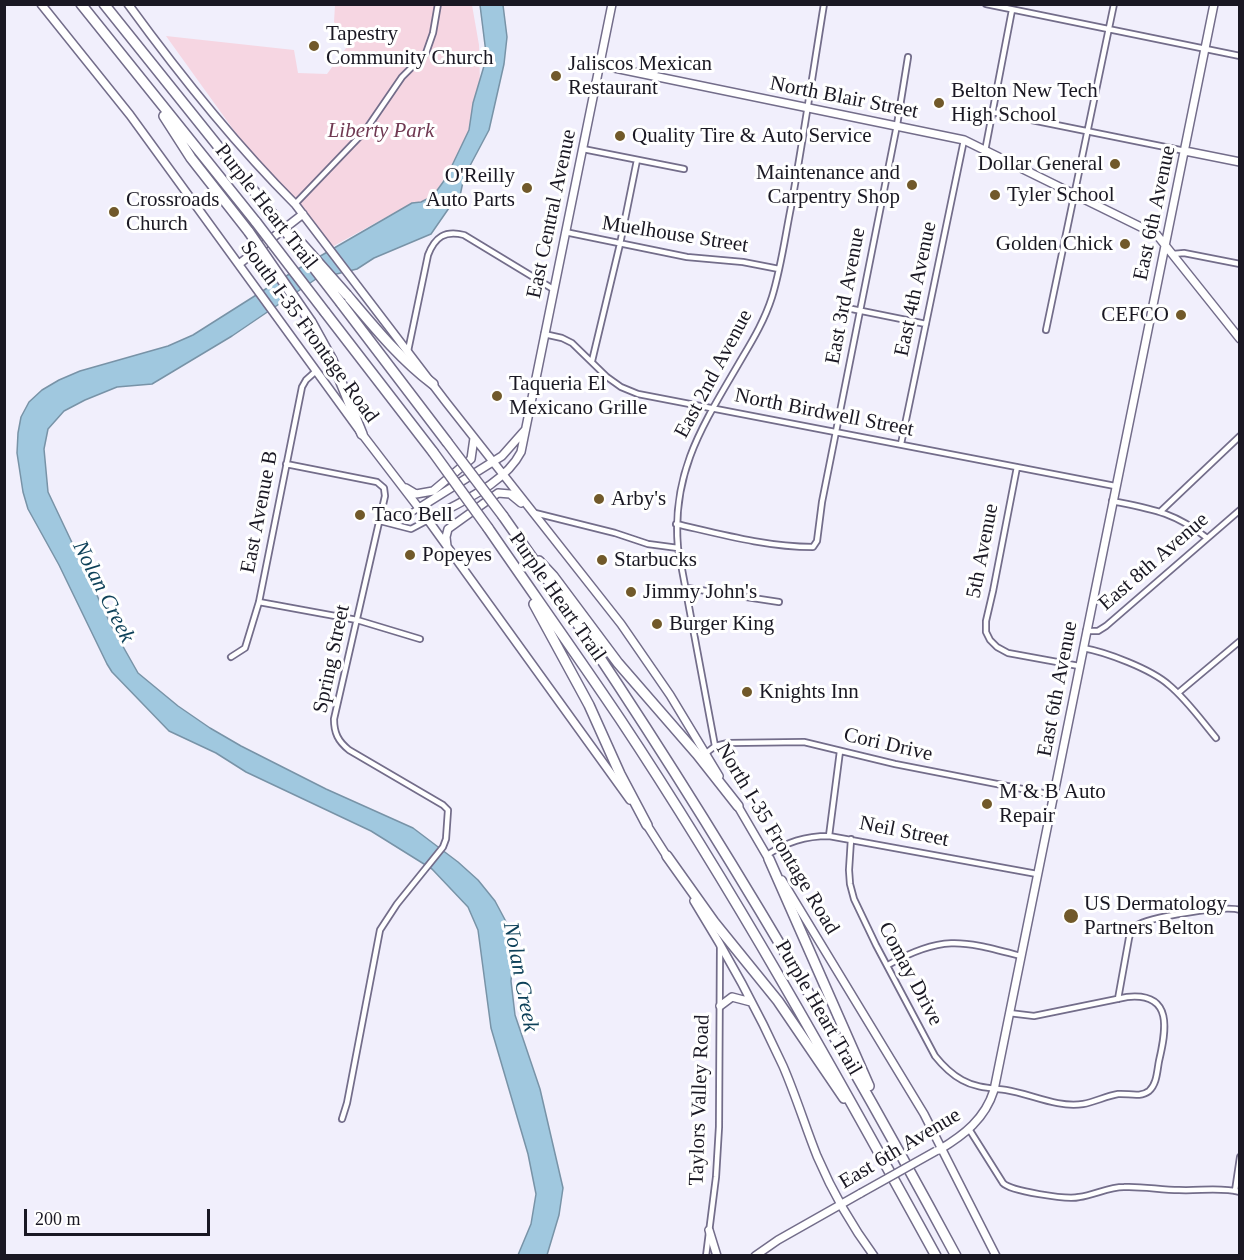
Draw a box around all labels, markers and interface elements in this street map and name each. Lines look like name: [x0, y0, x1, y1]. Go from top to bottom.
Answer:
place label: Tapestry Community Church: [326, 21, 493, 71]
marker: Tapestry Community Church: [307, 39, 321, 53]
place label: Jaliscos Mexican Restaurant: [568, 51, 712, 101]
marker: Jaliscos Mexican Restaurant: [549, 69, 563, 83]
street label: North Blair Street: [768, 71, 920, 125]
place label: Belton New Tech High School: [951, 78, 1098, 128]
marker: Belton New Tech High School: [932, 96, 946, 110]
park label: Liberty Park: [328, 118, 434, 144]
place label: Quality Tire & Auto Service: [632, 123, 872, 149]
street label: East Central Avenue: [522, 127, 582, 301]
marker: Quality Tire & Auto Service: [613, 129, 627, 143]
street label: Purple Heart Trail: [209, 139, 323, 275]
street label: East 6th Avenue: [1128, 143, 1182, 283]
place label: Dollar General: [978, 151, 1103, 177]
marker: Dollar General: [1108, 157, 1122, 171]
place label: Maintenance and Carpentry Shop: [756, 160, 900, 210]
place label: O'Reilly Auto Parts: [426, 163, 515, 213]
marker: Maintenance and Carpentry Shop: [905, 178, 919, 192]
marker: O'Reilly Auto Parts: [520, 181, 534, 195]
place label: Tyler School: [1007, 182, 1115, 208]
place label: Crossroads Church: [126, 187, 219, 237]
marker: Tyler School: [988, 188, 1002, 202]
marker: Crossroads Church: [107, 205, 121, 219]
street label: Muelhouse Street: [600, 211, 750, 259]
street label: East 4th Avenue: [889, 219, 943, 359]
street label: East 3rd Avenue: [820, 226, 872, 366]
place label: Golden Chick: [996, 231, 1113, 257]
street label: South I-35 Frontage Road: [235, 236, 383, 428]
marker: Golden Chick: [1118, 237, 1132, 251]
place label: CEFCO: [1101, 302, 1169, 328]
street label: East 2nd Avenue: [670, 305, 758, 443]
marker: CEFCO: [1174, 308, 1188, 322]
place label: Taqueria El Mexicano Grille: [509, 371, 647, 421]
street label: North Birdwell Street: [732, 383, 916, 443]
marker: Taqueria El Mexicano Grille: [490, 389, 504, 403]
street label: East Avenue B: [236, 449, 284, 575]
place label: Arby's: [611, 486, 666, 512]
marker: Arby's: [592, 492, 606, 506]
place label: Taco Bell: [372, 502, 453, 528]
street label: 5th Avenue: [961, 502, 1005, 600]
street label: East 8th Avenue: [1094, 507, 1214, 617]
marker: Taco Bell: [353, 508, 367, 522]
street label: Purple Heart Trail: [503, 528, 611, 666]
water label: Nolan Creek: [66, 537, 140, 647]
place label: Popeyes: [422, 542, 492, 568]
place label: Starbucks: [614, 547, 697, 573]
marker: Popeyes: [403, 548, 417, 562]
marker: Starbucks: [595, 553, 609, 567]
place label: Jimmy John's: [643, 579, 757, 605]
marker: Jimmy John's: [624, 585, 638, 599]
street label: Spring Street: [308, 602, 356, 716]
place label: Burger King: [669, 611, 774, 637]
marker: Burger King: [650, 617, 664, 631]
street label: East 6th Avenue: [1033, 619, 1083, 759]
place label: Knights Inn: [759, 679, 859, 705]
marker: Knights Inn: [740, 685, 754, 699]
street label: Cori Drive: [841, 723, 935, 767]
street label: North I-35 Frontage Road: [710, 739, 844, 939]
place label: M & B Auto Repair: [999, 779, 1106, 829]
marker: M & B Auto Repair: [980, 797, 994, 811]
street label: Neil Street: [857, 811, 951, 853]
place label: US Dermatology Partners Belton: [1084, 891, 1227, 941]
marker: US Dermatology Partners Belton: [1062, 907, 1080, 925]
street label: Comay Drive: [872, 918, 948, 1030]
water label: Nolan Creek: [496, 920, 544, 1034]
street label: Purple Heart Trail: [769, 936, 867, 1080]
street label: Taylors Valley Road: [684, 1014, 716, 1186]
street label: East 6th Avenue: [835, 1103, 965, 1195]
scale bar: [27, 1197, 213, 1235]
text: 200 m: [35, 1209, 81, 1229]

